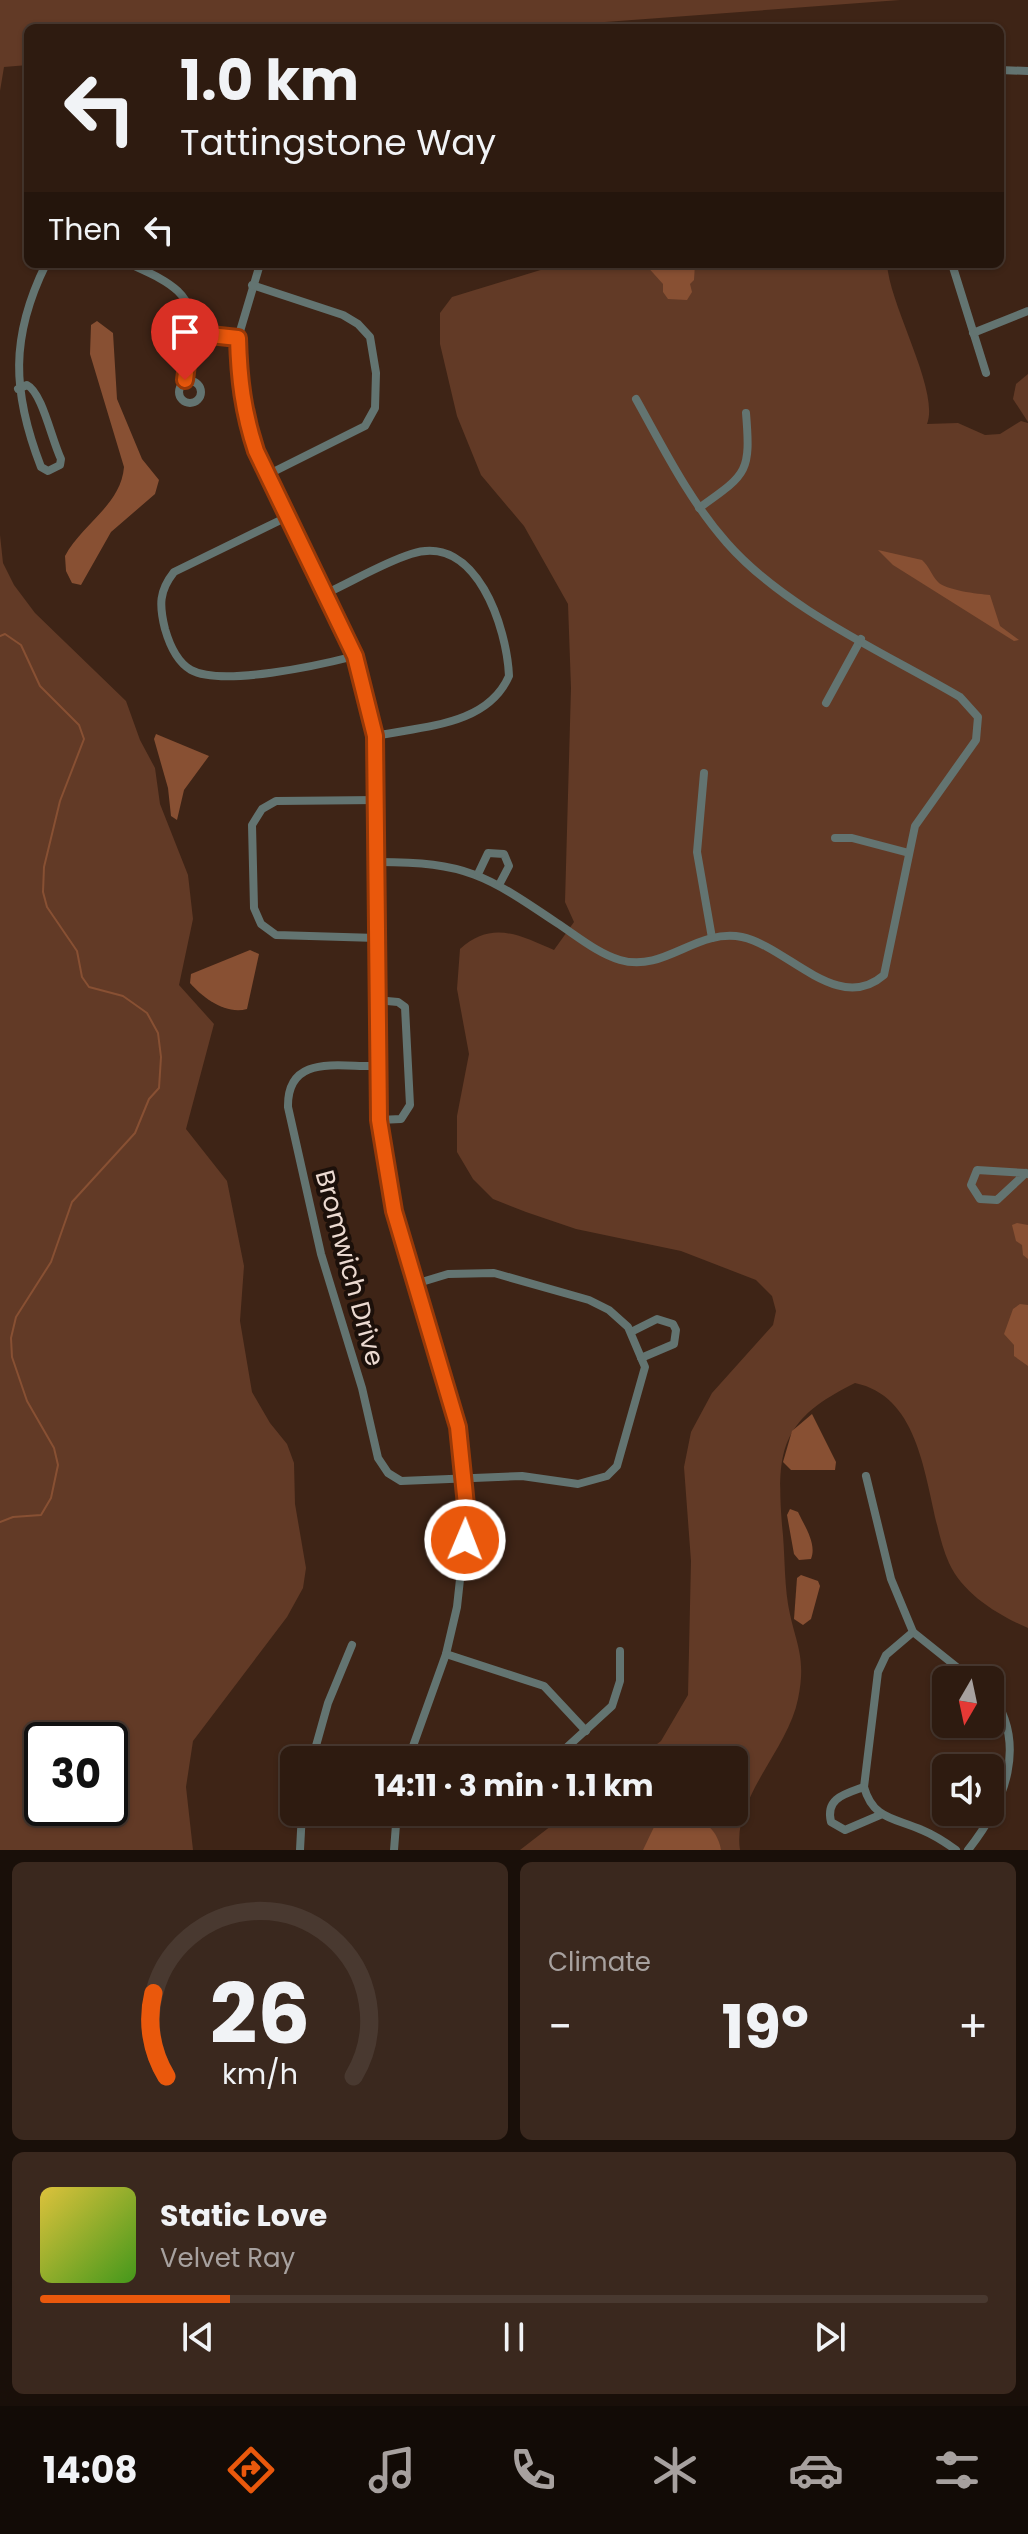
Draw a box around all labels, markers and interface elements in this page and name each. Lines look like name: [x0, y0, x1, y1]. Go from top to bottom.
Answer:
text: 1.0 km: [180, 41, 359, 120]
icon: left: [48, 56, 152, 160]
text: Tattingstone Way: [180, 117, 496, 168]
text: Then: [48, 208, 121, 251]
icon: left: [137, 208, 181, 252]
pin: [151, 298, 219, 380]
icon: arrive: [163, 310, 207, 354]
street label: Bromwich Drive: [307, 1166, 393, 1370]
position arrow: [423, 1498, 507, 1582]
north arrow: [932, 1666, 1004, 1738]
map controls: [932, 1666, 1004, 1826]
speed limit sign: 30: [24, 1722, 128, 1826]
button: sound: [932, 1754, 1004, 1826]
text: 14:11 · 3 min · 1.1 km: [374, 1764, 654, 1807]
text: Climate: [548, 1944, 651, 1980]
text: 26: [210, 1956, 310, 2072]
text: 19°: [721, 1985, 809, 2069]
text: −: [548, 1996, 572, 2057]
text: +: [958, 1996, 988, 2057]
text: km/h: [222, 2054, 298, 2094]
text: Static Love: [160, 2194, 327, 2237]
text: Velvet Ray: [160, 2240, 295, 2276]
icon: previous: [176, 2315, 220, 2359]
icon: pause: [492, 2315, 536, 2359]
icon: next: [808, 2315, 852, 2359]
icon: directions: [223, 2442, 279, 2498]
icon: music: [364, 2442, 420, 2498]
icon: phone: [505, 2442, 561, 2498]
icon: climate: [647, 2442, 703, 2498]
icon: car: [788, 2442, 844, 2498]
icon: filters: [929, 2442, 985, 2498]
text: 14:08: [43, 2445, 138, 2496]

